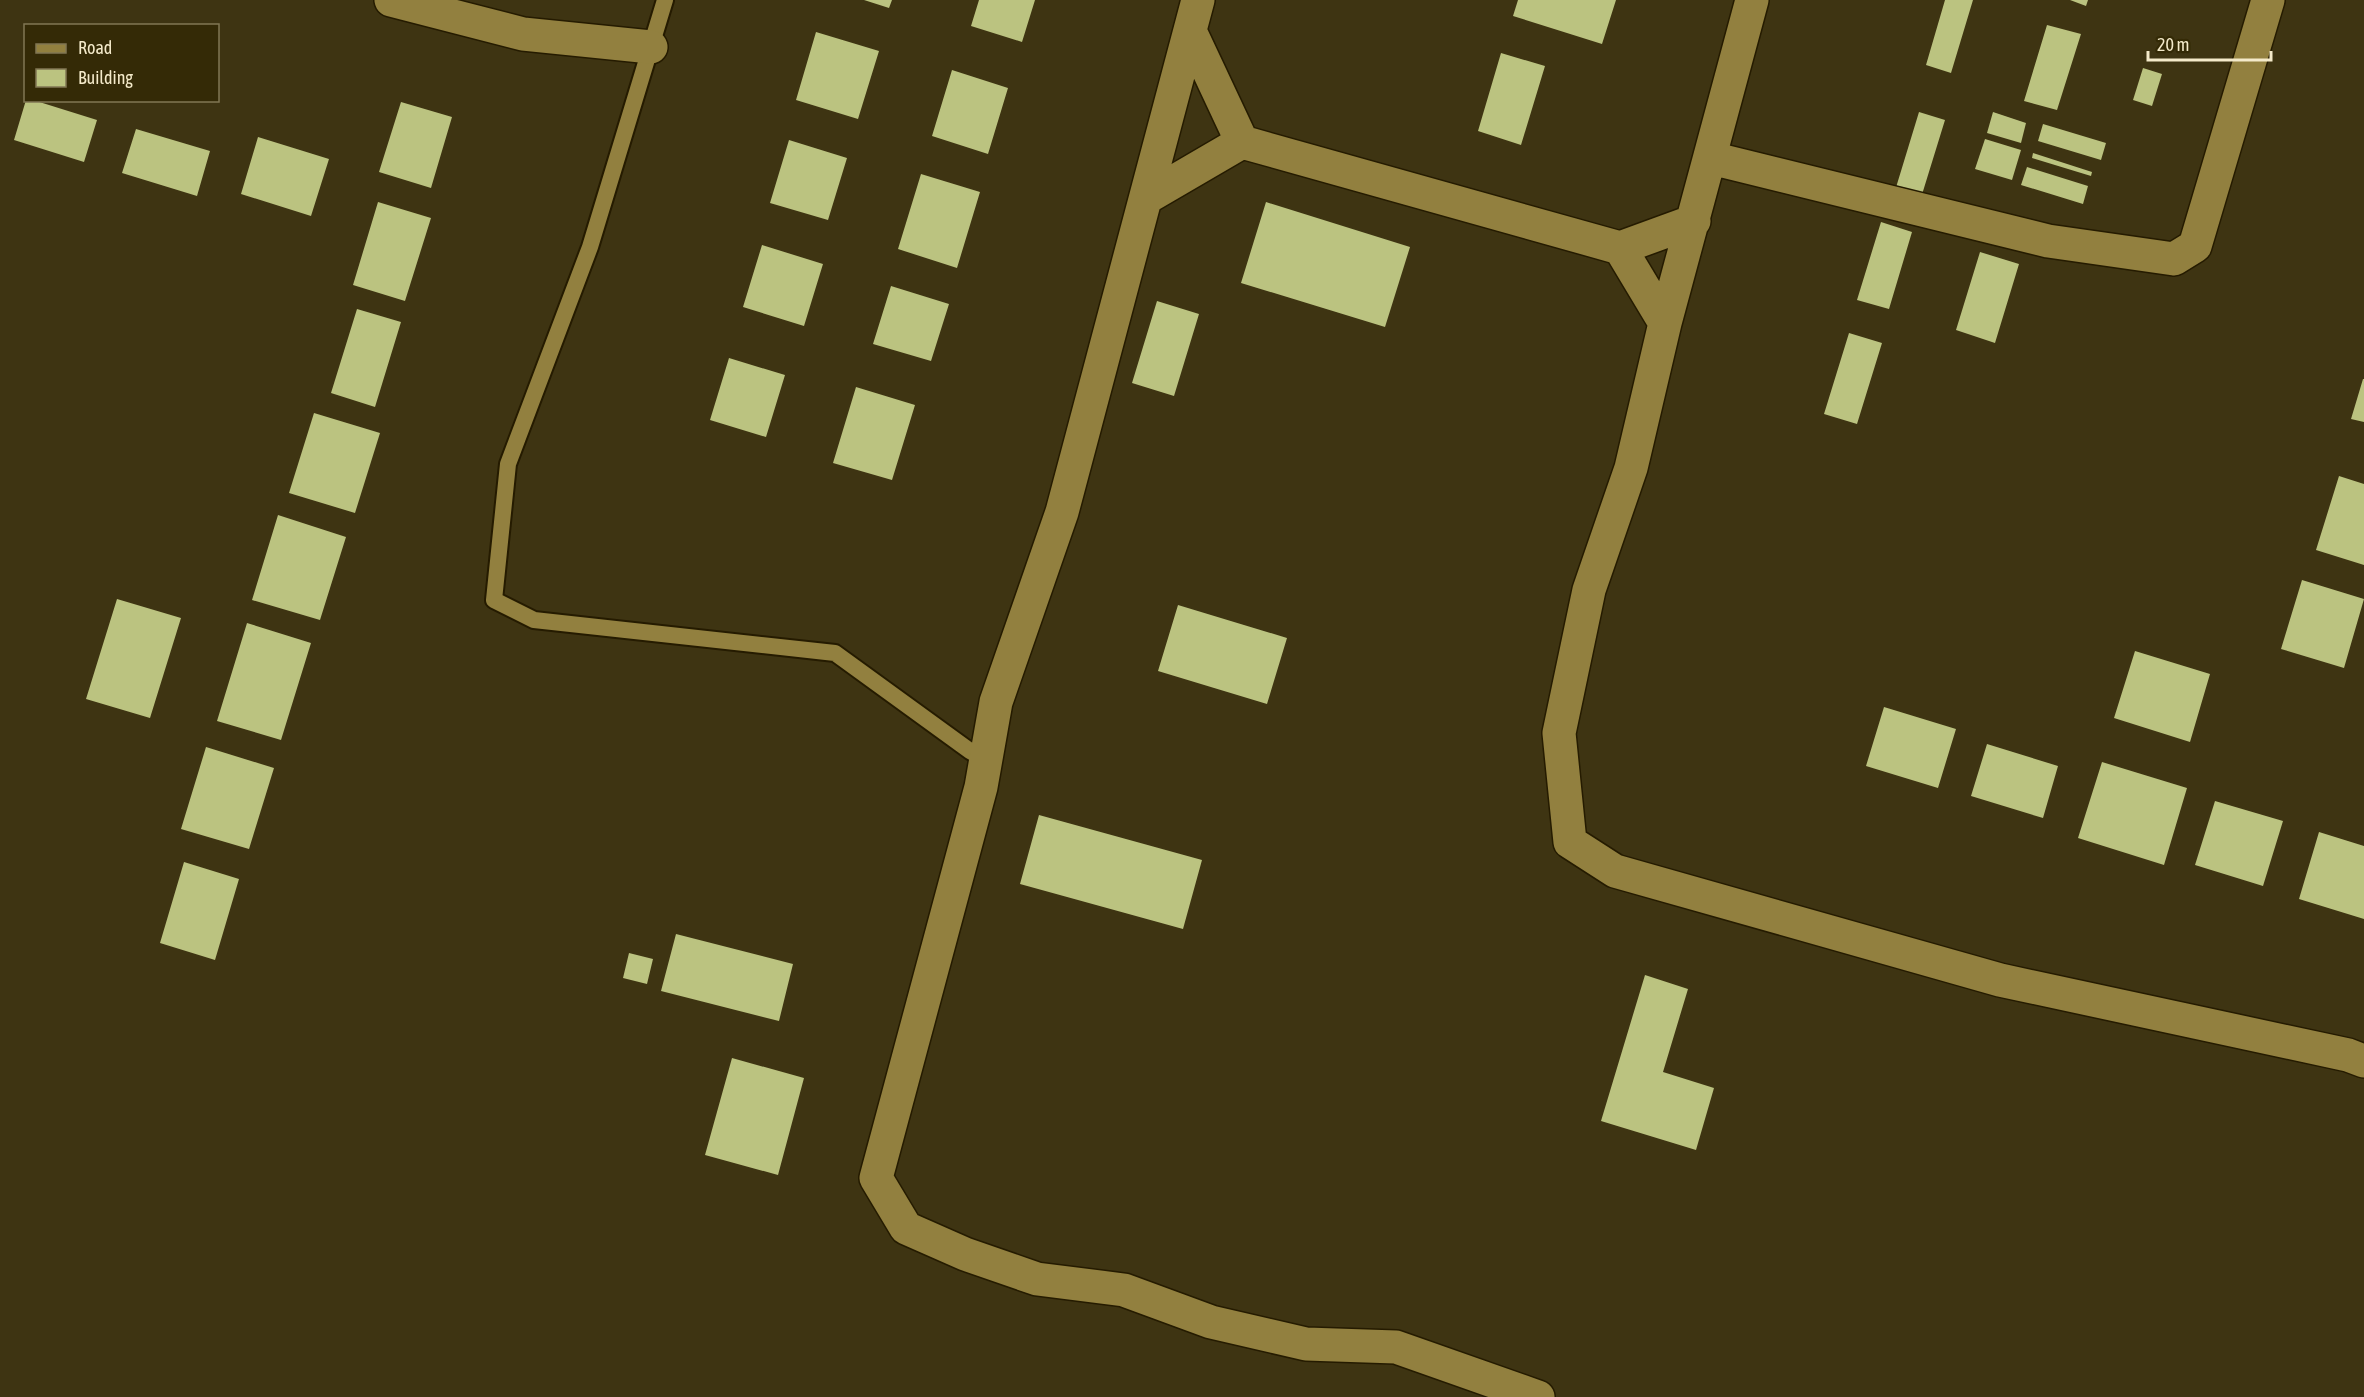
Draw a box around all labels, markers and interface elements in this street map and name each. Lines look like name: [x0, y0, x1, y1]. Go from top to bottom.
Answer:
legend: [24, 24, 219, 102]
scale bar: [2148, 24, 2271, 62]
text: 20 m: [2157, 34, 2189, 55]
text: Road: [78, 37, 112, 58]
text: Building: [78, 67, 133, 88]

